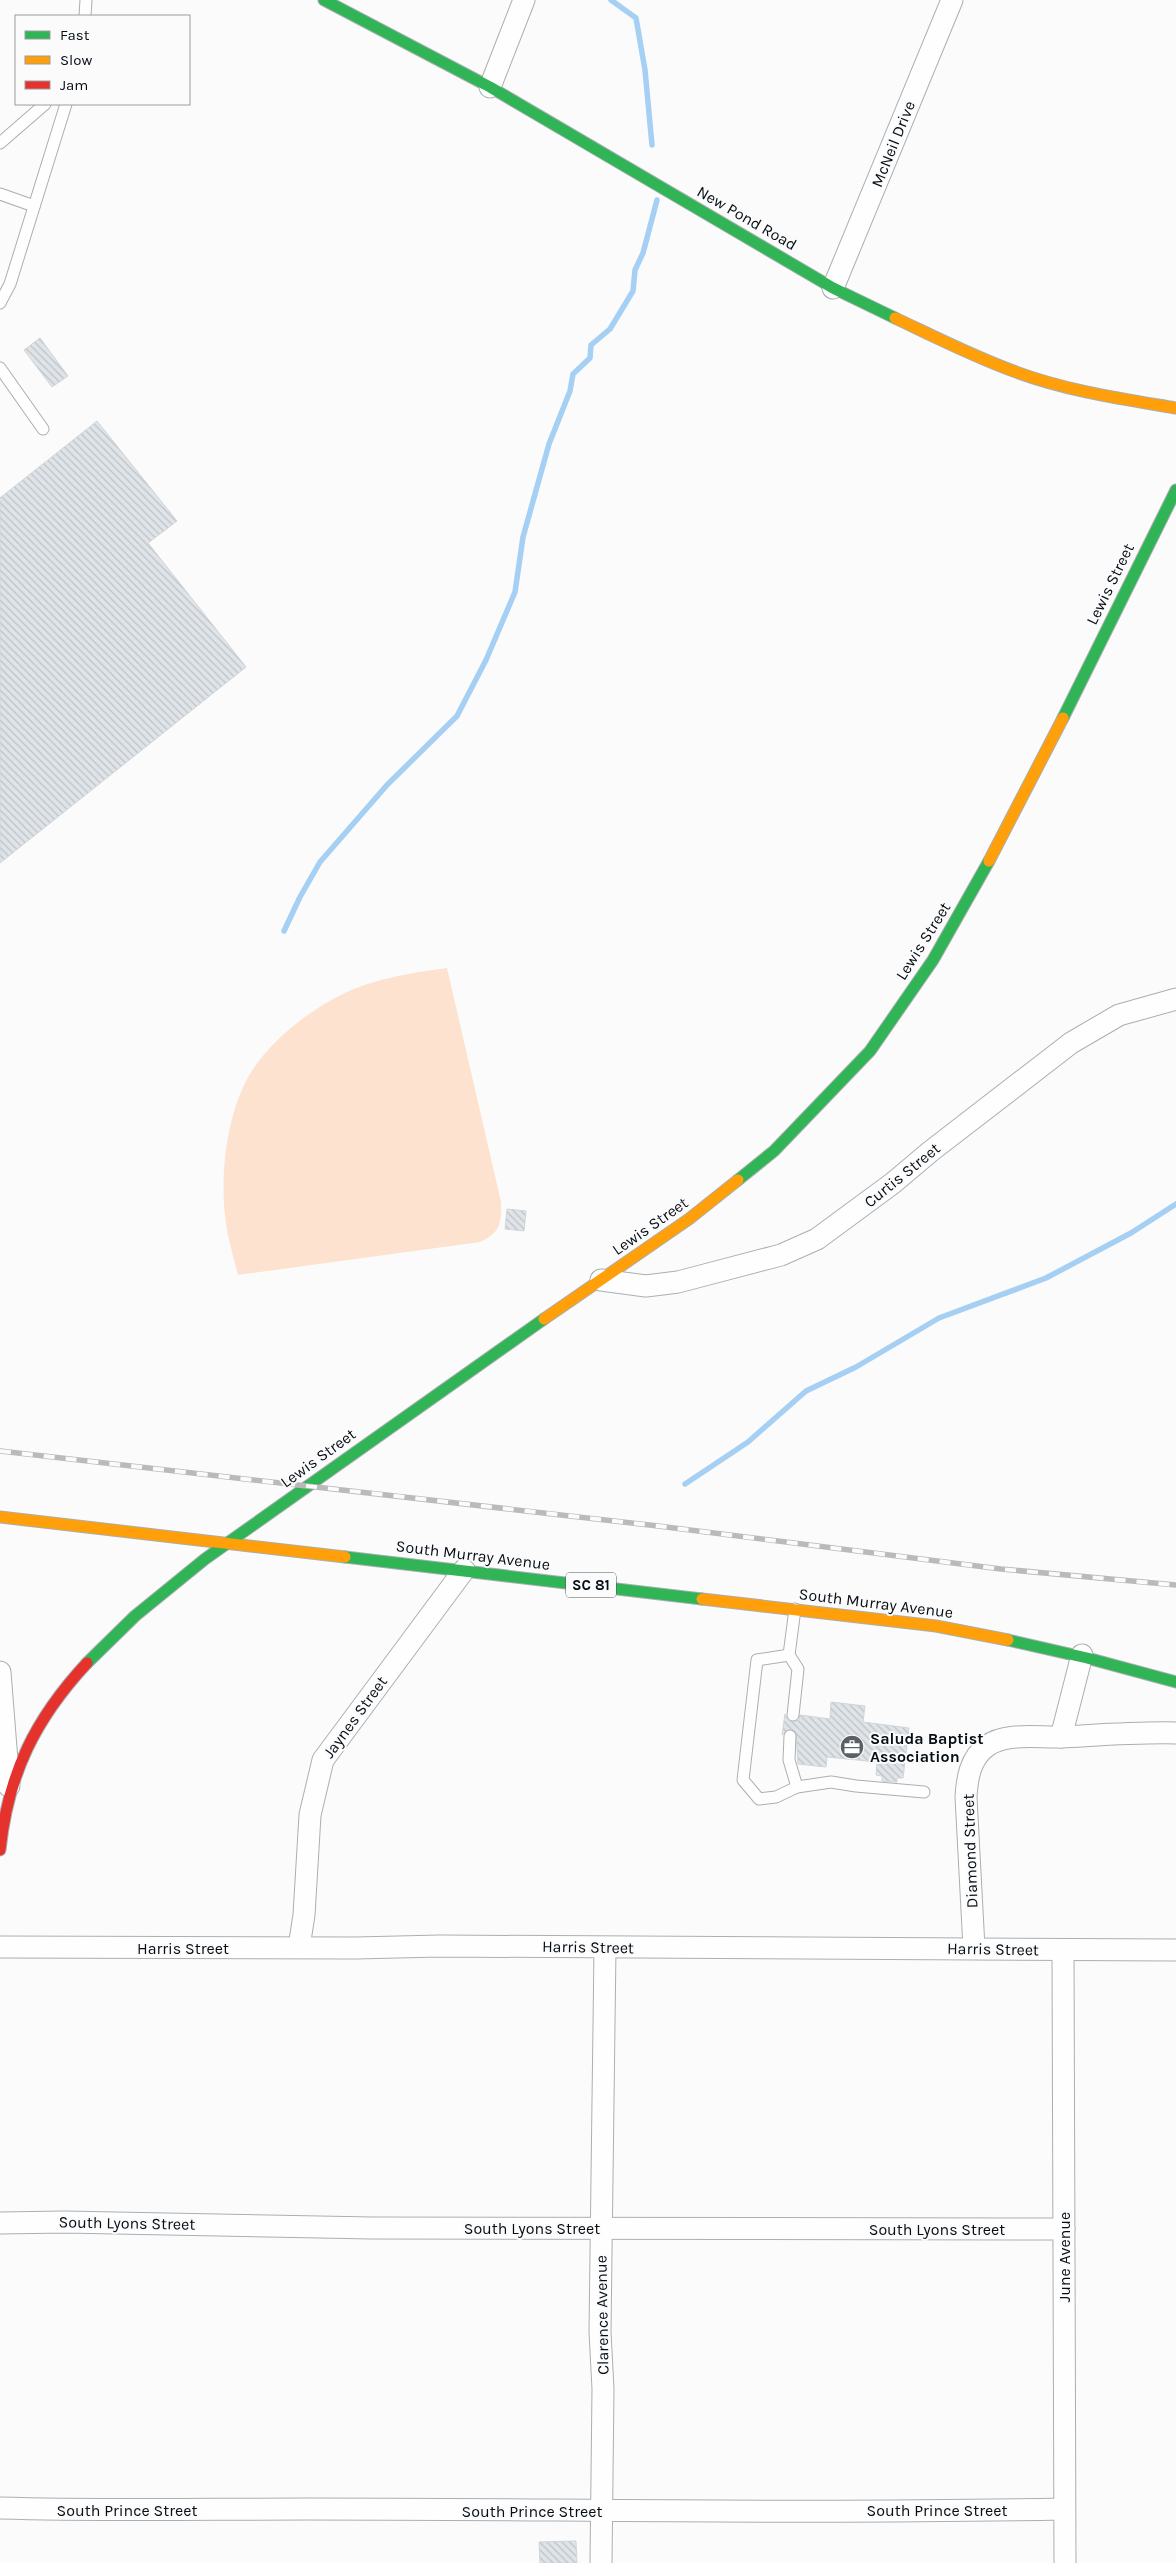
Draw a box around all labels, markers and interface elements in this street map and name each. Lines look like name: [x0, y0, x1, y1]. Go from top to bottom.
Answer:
legend: [15, 15, 190, 105]
text: Fast: [60, 26, 90, 44]
text: Slow: [60, 51, 92, 69]
text: Jam: [60, 76, 88, 94]
street label: McNeil Drive: [867, 98, 919, 190]
street label: New Pond Road: [694, 182, 800, 254]
street label: Lewis Street: [1082, 540, 1138, 628]
street label: Lewis Street: [892, 899, 954, 983]
street label: Curtis Street: [860, 1139, 944, 1211]
street label: Lewis Street: [608, 1193, 692, 1259]
street label: Lewis Street: [277, 1424, 359, 1492]
street label: South Murray Avenue: [395, 1536, 551, 1574]
road number: SC 81: [566, 1572, 616, 1598]
street label: South Murray Avenue: [798, 1584, 954, 1622]
street label: Jaynes Street: [319, 1672, 391, 1762]
place label: Saluda Baptist Association: [870, 1729, 984, 1766]
office icon: Saluda Baptist Association: [839, 1734, 865, 1760]
street label: Diamond Street: [959, 1793, 981, 1909]
street label: Harris Street: [542, 1937, 634, 1957]
street label: Harris Street: [137, 1939, 229, 1958]
street label: Harris Street: [947, 1939, 1039, 1959]
street label: South Lyons Street: [59, 2212, 195, 2234]
street label: June Avenue: [1055, 2212, 1074, 2302]
street label: South Lyons Street: [464, 2219, 600, 2238]
street label: South Lyons Street: [869, 2220, 1005, 2239]
street label: Clarence Avenue: [591, 2255, 613, 2375]
street label: South Prince Street: [57, 2501, 197, 2520]
street label: South Prince Street: [867, 2501, 1007, 2520]
street label: South Prince Street: [462, 2502, 602, 2521]

